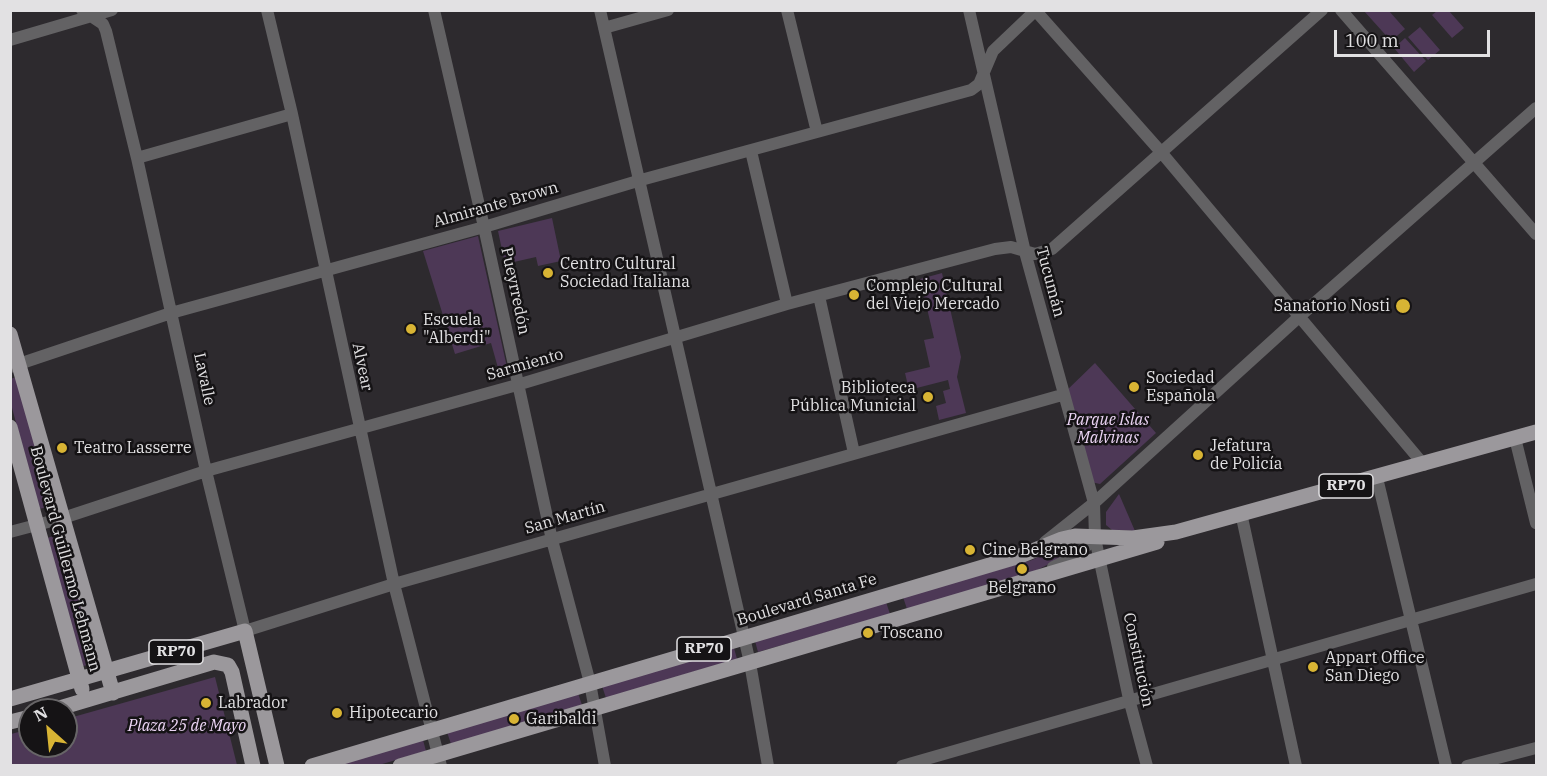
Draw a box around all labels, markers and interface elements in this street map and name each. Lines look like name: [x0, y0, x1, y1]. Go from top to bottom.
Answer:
scale bar: [1337, 18, 1493, 56]
text: 100 m: [1345, 29, 1399, 52]
street label: Almirante Brown: [431, 178, 561, 232]
street label: Tucumán: [1031, 245, 1069, 319]
street label: Pueyrredón: [496, 246, 534, 336]
place label: Centro Cultural Sociedad Italiana: [560, 254, 690, 292]
marker: Centro Cultural Sociedad Italiana: [541, 266, 555, 280]
place label: Complejo Cultural del Viejo Mercado: [866, 276, 1003, 314]
marker: Complejo Cultural del Viejo Mercado: [847, 288, 861, 302]
place label: Sanatorio Nosti: [1274, 296, 1390, 316]
marker: Sanatorio Nosti: [1394, 297, 1412, 315]
place label: Escuela "Alberdi": [423, 310, 491, 348]
marker: Escuela "Alberdi": [404, 322, 418, 336]
street label: Alvear: [348, 341, 376, 393]
street label: Sarmiento: [484, 345, 566, 385]
street label: Lavalle: [189, 351, 219, 407]
place label: Sociedad Española: [1146, 368, 1216, 406]
place label: Biblioteca Pública Municial: [790, 378, 916, 416]
marker: Sociedad Española: [1127, 380, 1141, 394]
marker: Biblioteca Pública Municial: [921, 390, 935, 404]
park label: Parque Islas Malvinas: [1067, 410, 1149, 448]
place label: Jefatura de Policía: [1210, 436, 1283, 474]
place label: Teatro Lasserre: [74, 438, 192, 458]
marker: Teatro Lasserre: [55, 441, 69, 455]
street label: Boulevard Guillermo Lehmann: [26, 444, 104, 674]
marker: Jefatura de Policía: [1191, 448, 1205, 462]
road number: RP70: [1319, 474, 1373, 498]
street label: San Martín: [522, 497, 608, 539]
place label: Cine Belgrano: [982, 540, 1088, 560]
marker: Cine Belgrano: [963, 543, 977, 557]
marker: Belgrano: [1015, 562, 1029, 576]
street label: Boulevard Santa Fe: [735, 570, 879, 630]
place label: Belgrano: [988, 578, 1056, 598]
street label: Constitución: [1119, 611, 1157, 709]
place label: Toscano: [880, 623, 943, 643]
marker: Toscano: [861, 626, 875, 640]
road number: RP70: [677, 637, 731, 661]
road number: RP70: [149, 640, 203, 664]
place label: Appart Office San Diego: [1325, 648, 1425, 686]
marker: Appart Office San Diego: [1306, 660, 1320, 674]
place label: Labrador: [218, 693, 287, 713]
marker: Labrador: [199, 696, 213, 710]
north arrow: [18, 698, 78, 758]
text: N: [31, 702, 51, 726]
place label: Hipotecario: [349, 703, 438, 723]
marker: Hipotecario: [330, 706, 344, 720]
place label: Garibaldi: [526, 709, 597, 729]
marker: Garibaldi: [507, 712, 521, 726]
park label: Plaza 25 de Mayo: [128, 716, 246, 736]

